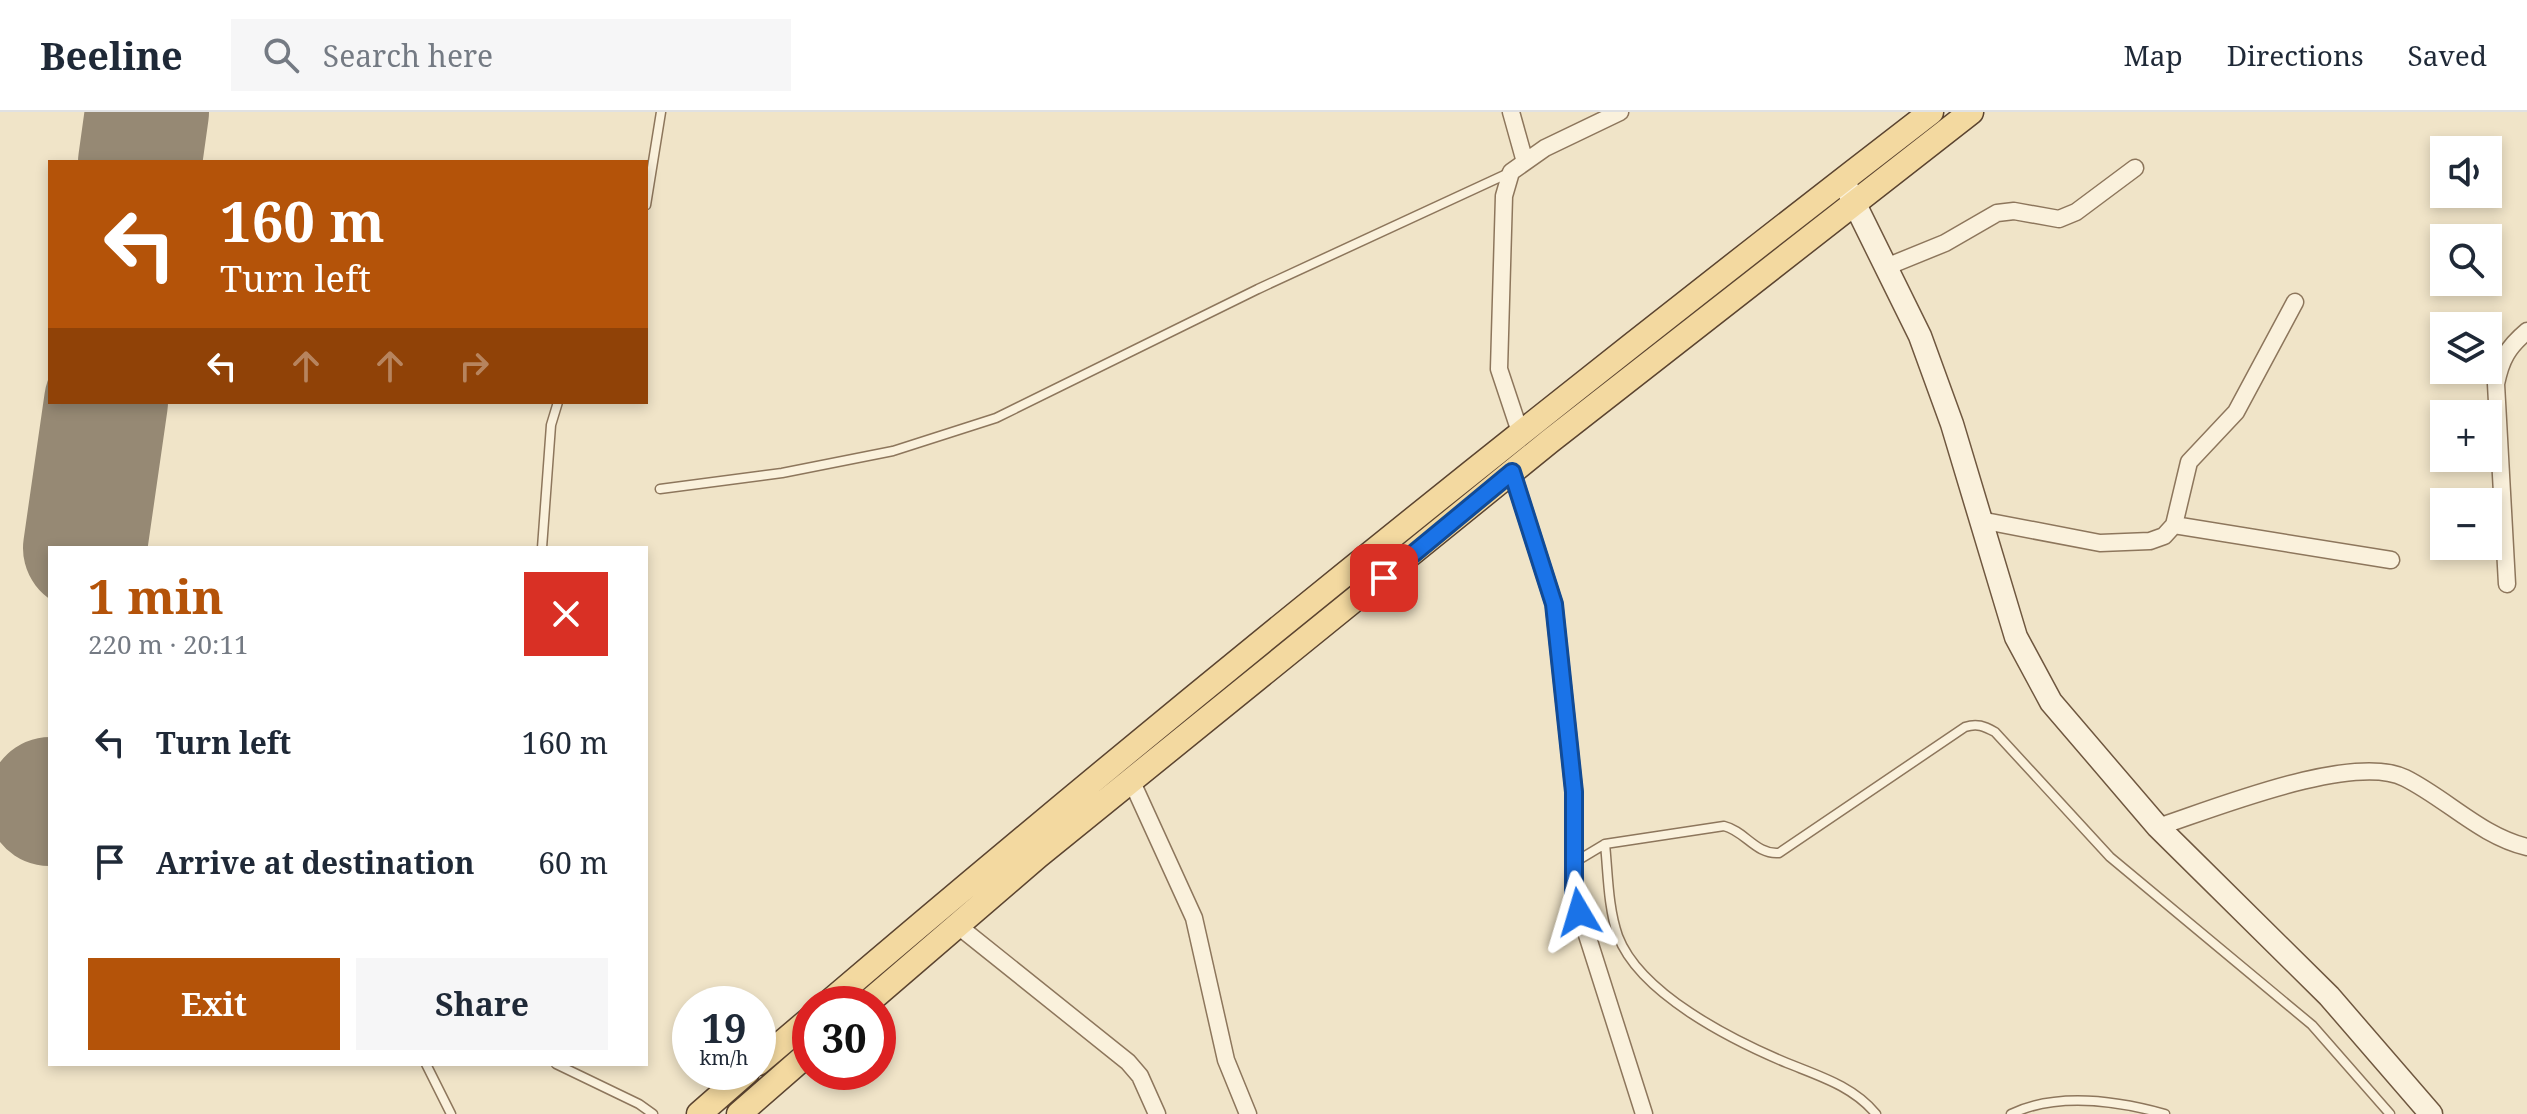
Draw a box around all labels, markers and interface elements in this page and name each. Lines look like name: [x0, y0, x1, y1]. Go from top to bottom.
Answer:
search box: [231, 19, 791, 91]
text: Beeline: [40, 29, 183, 81]
icon: search: [259, 33, 303, 77]
text: Search here: [323, 35, 493, 76]
text: Map: [2123, 36, 2183, 74]
text: Directions: [2227, 36, 2364, 74]
text: Saved: [2408, 36, 2487, 74]
map controls: [2430, 136, 2502, 560]
button: sound: [2430, 136, 2502, 208]
text: 160 m: [220, 182, 385, 258]
icon: left: [88, 192, 192, 296]
button: search: [2430, 224, 2502, 296]
text: Turn left: [220, 254, 371, 303]
button: layers: [2430, 312, 2502, 384]
icon: left: [200, 344, 244, 388]
icon: ahead: [284, 344, 328, 388]
icon: ahead: [368, 344, 412, 388]
icon: right: [452, 344, 496, 388]
button: +: [2430, 400, 2502, 472]
button: −: [2430, 488, 2502, 560]
pin: [1350, 544, 1418, 612]
icon: arrive: [1362, 556, 1406, 600]
text: 1 min: [88, 563, 224, 628]
button: close: [524, 572, 608, 656]
text: 220 m · 20:11: [88, 626, 249, 662]
icon: left: [88, 720, 132, 764]
text: Turn left: [156, 722, 291, 763]
text: 160 m: [522, 722, 608, 763]
icon: arrive: [88, 840, 132, 884]
text: Arrive at destination: [156, 842, 475, 883]
text: 60 m: [538, 842, 608, 883]
position arrow: [1537, 870, 1621, 954]
button: Exit: [88, 958, 340, 1050]
button: Share: [356, 958, 608, 1050]
speed limit sign: 30: [792, 986, 896, 1090]
text: 19: [701, 1000, 747, 1055]
text: km/h: [699, 1044, 749, 1071]

